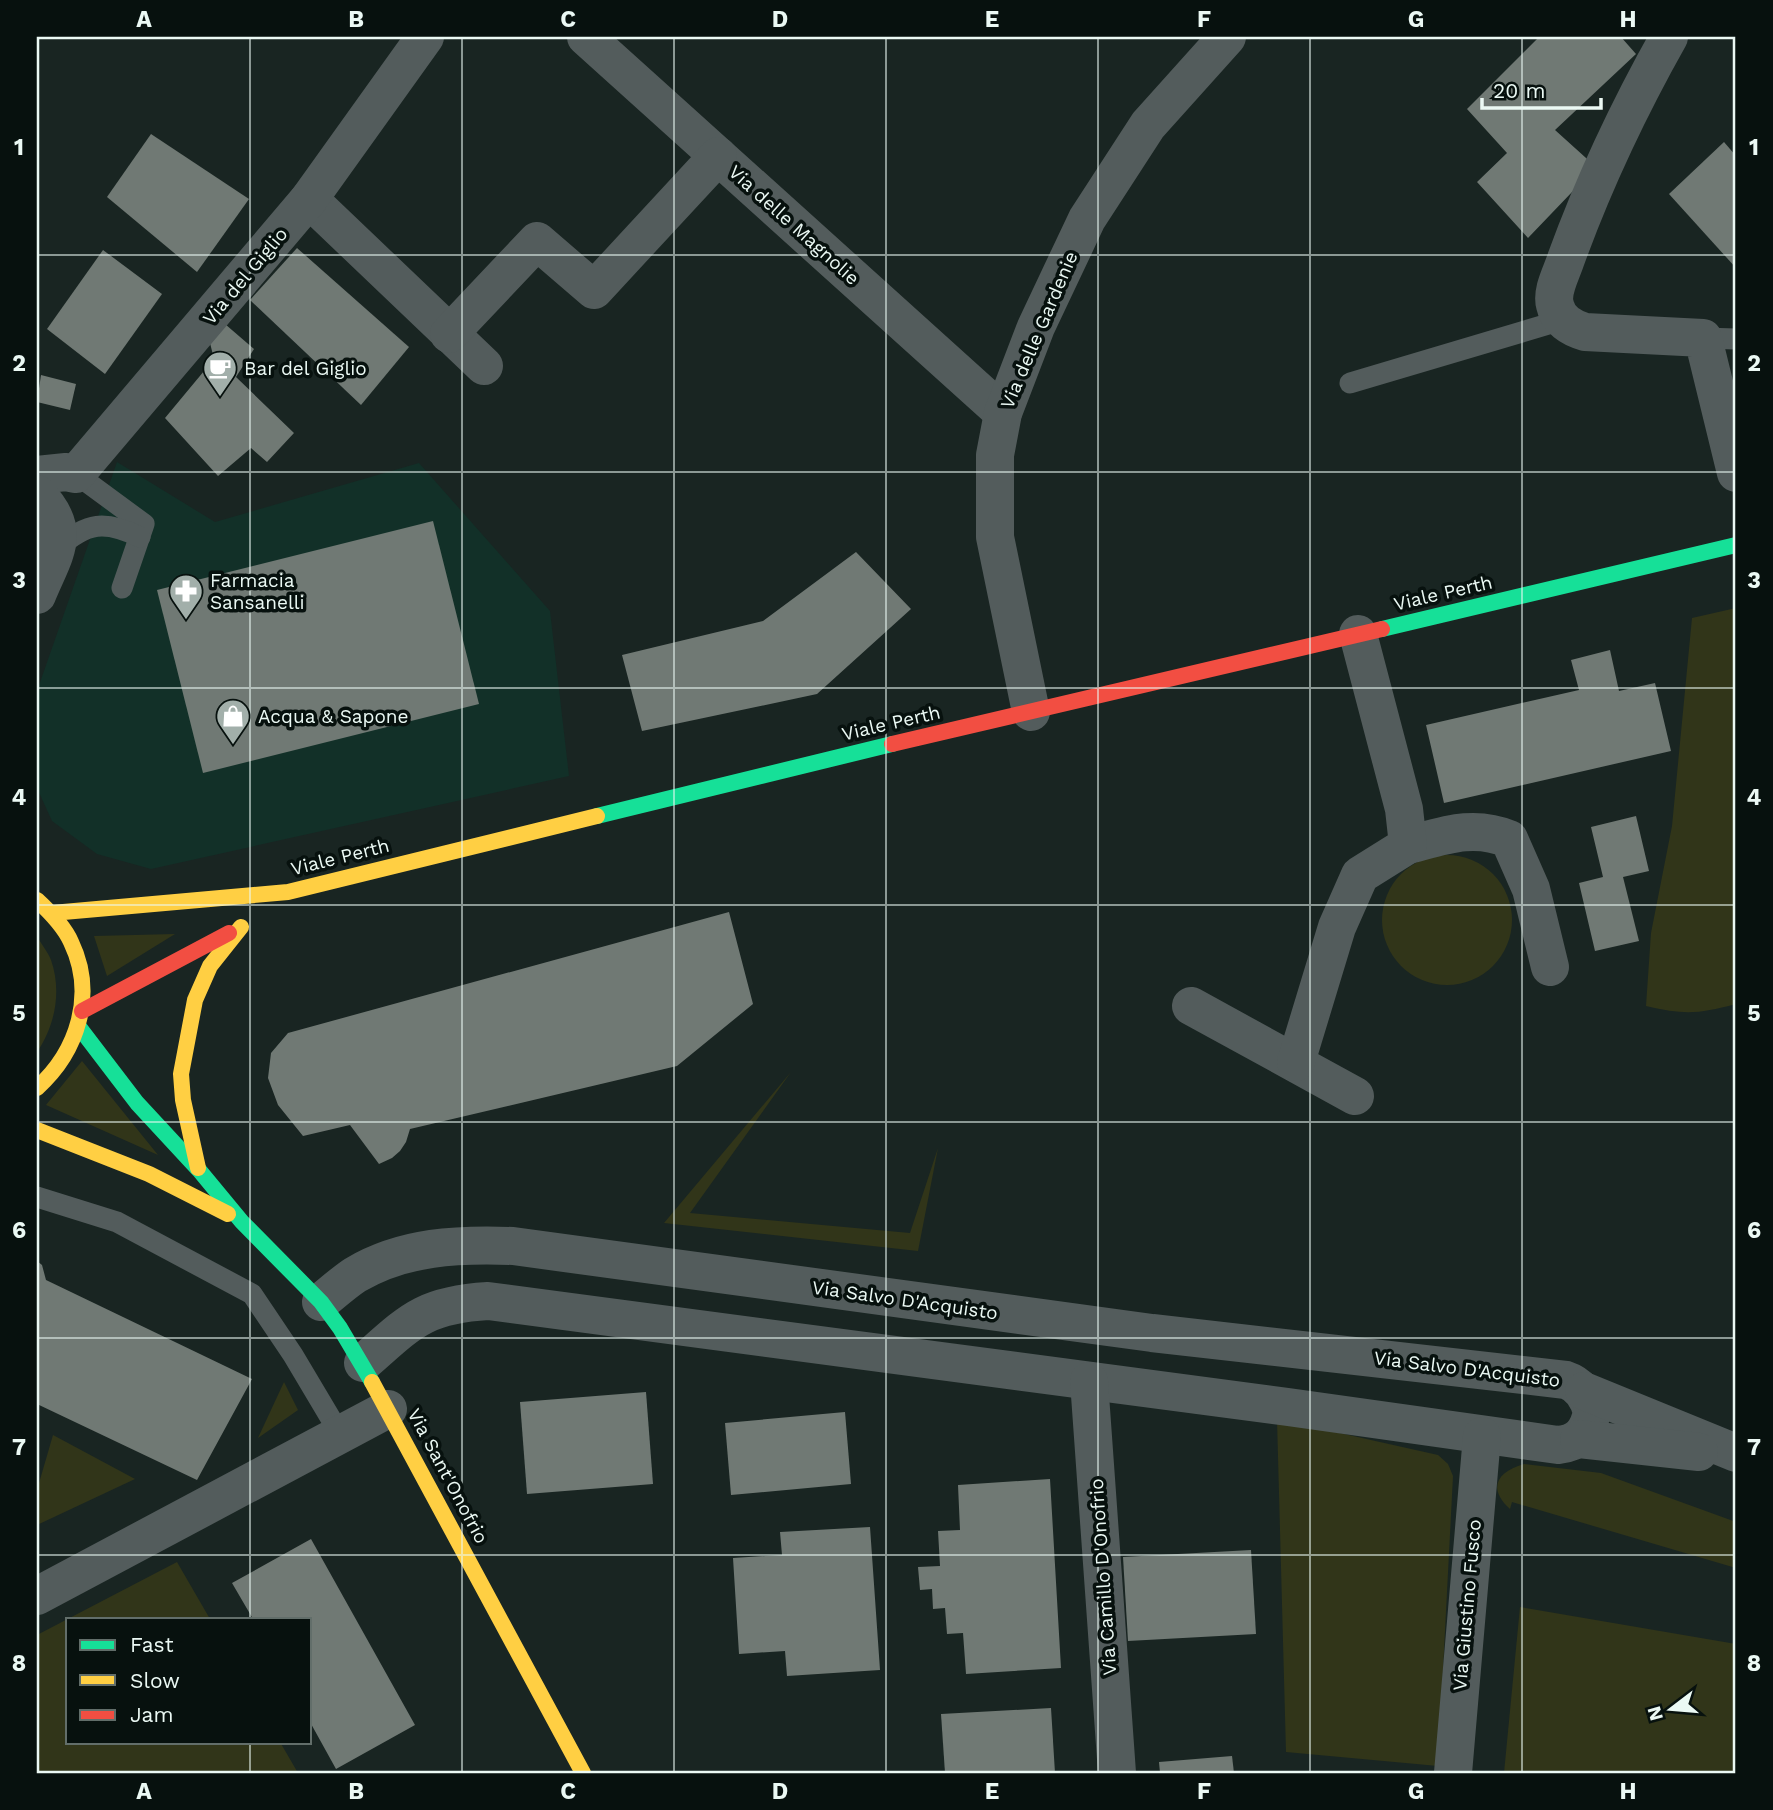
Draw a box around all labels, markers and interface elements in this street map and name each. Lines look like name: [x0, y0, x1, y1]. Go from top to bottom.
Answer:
text: A: [136, 6, 152, 33]
text: B: [348, 6, 364, 33]
text: C: [560, 6, 576, 33]
text: D: [772, 6, 788, 33]
text: E: [985, 6, 999, 33]
text: F: [1197, 6, 1211, 33]
text: G: [1408, 6, 1424, 33]
text: H: [1619, 6, 1637, 33]
scale bar: [1482, 66, 1602, 110]
text: 20 m: [1493, 78, 1545, 103]
text: 1: [14, 134, 24, 161]
text: 1: [1749, 134, 1759, 161]
street label: Via delle Magnolie: [724, 160, 864, 290]
street label: Via del Giglio: [198, 223, 292, 329]
street label: Via delle Gardenie: [995, 248, 1083, 412]
cafe icon: Bar del Giglio: [201, 349, 239, 398]
text: 2: [12, 350, 26, 377]
text: 2: [1747, 350, 1761, 377]
place label: Bar del Giglio: [244, 357, 367, 380]
text: 3: [12, 567, 26, 594]
text: 3: [1747, 567, 1761, 594]
place label: Farmacia Sansanelli: [210, 569, 305, 614]
street label: Viale Perth: [1391, 570, 1495, 616]
pharmacy icon: Farmacia Sansanelli: [167, 572, 205, 621]
shop icon: Acqua & Sapone: [214, 697, 252, 746]
street label: Viale Perth: [839, 700, 943, 746]
place label: Acqua & Sapone: [258, 705, 409, 728]
text: 4: [12, 784, 27, 811]
text: 4: [1747, 784, 1762, 811]
street label: Viale Perth: [288, 834, 392, 880]
text: 5: [12, 1000, 26, 1027]
text: 5: [1747, 1000, 1761, 1027]
text: 6: [12, 1217, 26, 1244]
text: 6: [1747, 1217, 1761, 1244]
street label: Via Salvo D'Acquisto: [811, 1276, 999, 1324]
street label: Via Salvo D'Acquisto: [1373, 1346, 1561, 1392]
street label: Via Sant'Onofrio: [403, 1404, 493, 1548]
text: 7: [12, 1434, 26, 1461]
text: 7: [1747, 1434, 1761, 1461]
street label: Via Camillo D'Onofrio: [1085, 1478, 1121, 1676]
street label: Via Giustino Fusco: [1448, 1518, 1486, 1692]
legend: [66, 1618, 312, 1744]
text: Fast: [130, 1632, 174, 1657]
text: 8: [12, 1650, 26, 1677]
text: 8: [1747, 1650, 1761, 1677]
text: Slow: [130, 1668, 180, 1693]
north arrow: [1636, 1674, 1706, 1744]
text: Jam: [130, 1702, 173, 1727]
text: N: [1642, 1704, 1668, 1723]
text: A: [136, 1778, 152, 1805]
text: B: [348, 1778, 364, 1805]
text: C: [560, 1778, 576, 1805]
text: D: [772, 1778, 788, 1805]
text: E: [985, 1778, 999, 1805]
text: F: [1197, 1778, 1211, 1805]
text: G: [1408, 1778, 1424, 1805]
text: H: [1619, 1778, 1637, 1805]

